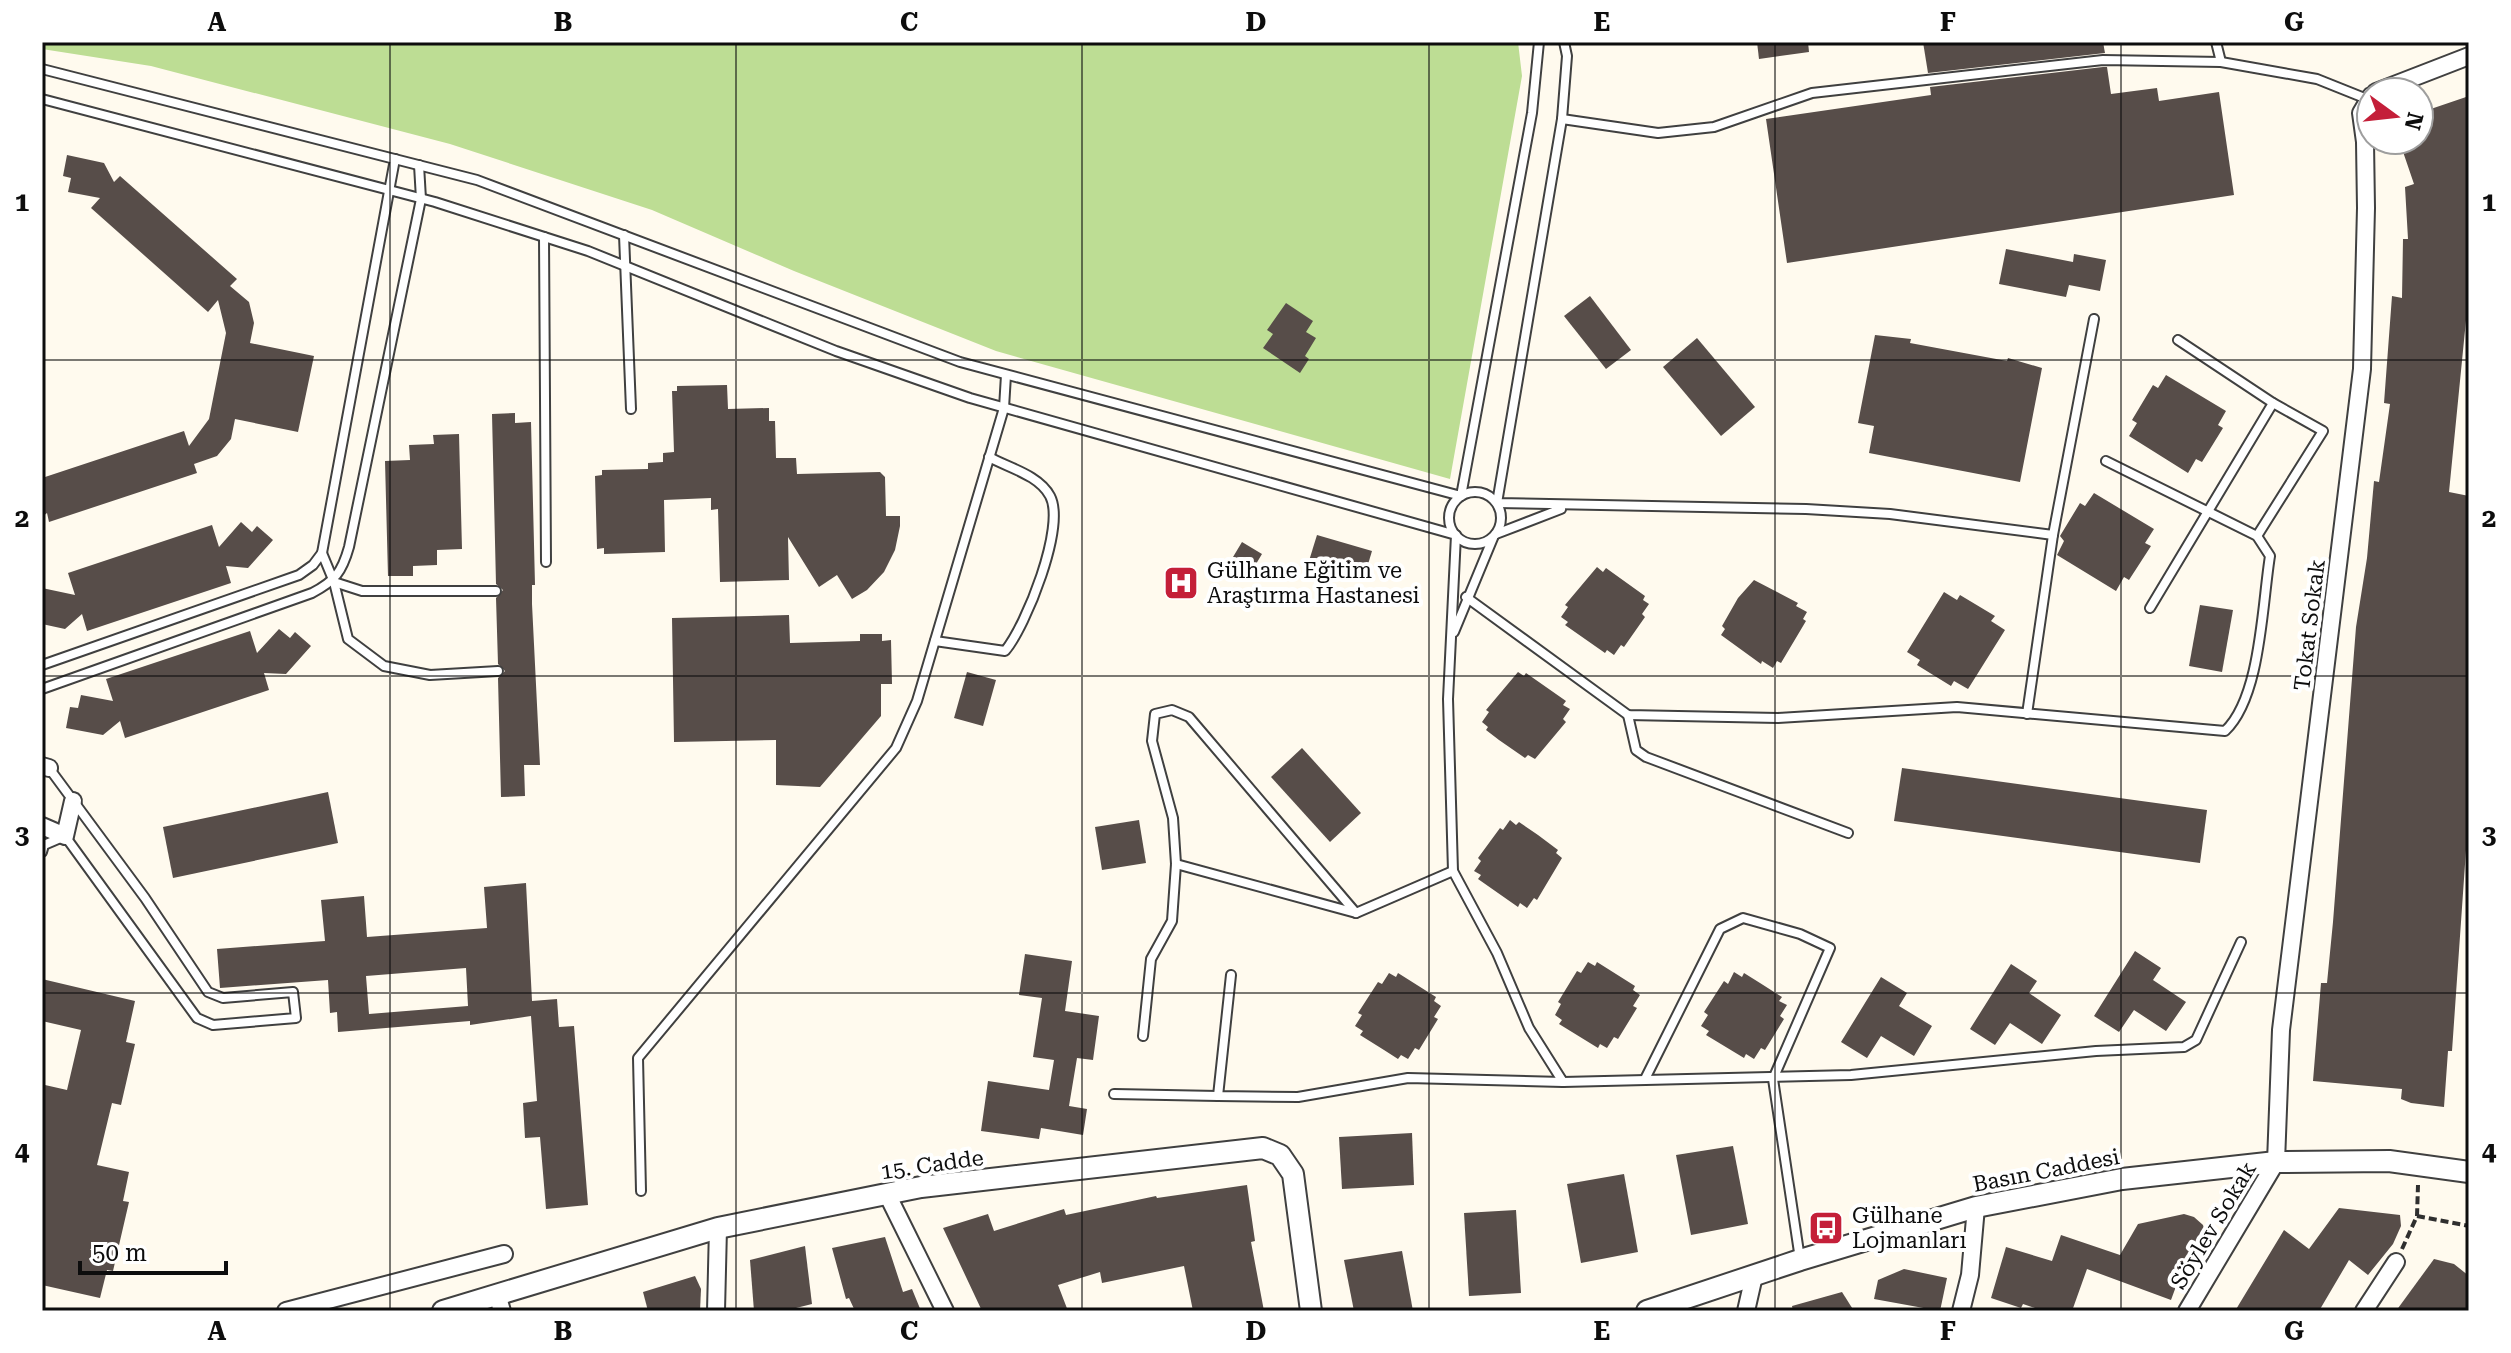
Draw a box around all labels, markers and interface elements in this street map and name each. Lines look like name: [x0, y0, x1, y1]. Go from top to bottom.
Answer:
text: A: [208, 7, 227, 37]
text: B: [554, 7, 572, 37]
text: C: [900, 7, 918, 37]
text: D: [1246, 7, 1266, 37]
text: E: [1594, 7, 1610, 37]
text: F: [1940, 7, 1956, 37]
text: G: [2284, 7, 2304, 37]
north arrow: [2355, 76, 2435, 156]
text: N: [2400, 110, 2428, 133]
text: 1: [15, 187, 29, 217]
text: 1: [2482, 187, 2496, 217]
text: 2: [15, 503, 29, 533]
text: 2: [2482, 503, 2496, 533]
place label: Gülhane Eğitim ve Araştırma Hastanesi: [1207, 558, 1420, 608]
street label: Tokat Sokak: [2289, 558, 2330, 692]
hospital icon: Gülhane Eğitim ve Araştırma Hastanesi: [1162, 564, 1200, 602]
text: 3: [15, 820, 29, 850]
text: 3: [2482, 820, 2496, 850]
text: 4: [15, 1136, 30, 1166]
text: 4: [2482, 1136, 2497, 1166]
street label: Basın Caddesi: [1971, 1144, 2122, 1197]
street label: 15. Cadde: [879, 1145, 985, 1184]
street label: Söylev Sokak: [2166, 1157, 2261, 1293]
place label: Gülhane Lojmanları: [1852, 1203, 1966, 1253]
bus stop icon: Gülhane Lojmanları: [1807, 1209, 1845, 1247]
scale bar: [80, 1225, 226, 1275]
text: 50 m: [92, 1239, 147, 1267]
text: A: [208, 1316, 227, 1346]
text: B: [554, 1316, 572, 1346]
text: C: [900, 1316, 918, 1346]
text: D: [1246, 1316, 1266, 1346]
text: E: [1594, 1316, 1610, 1346]
text: F: [1940, 1316, 1956, 1346]
text: G: [2284, 1316, 2304, 1346]

